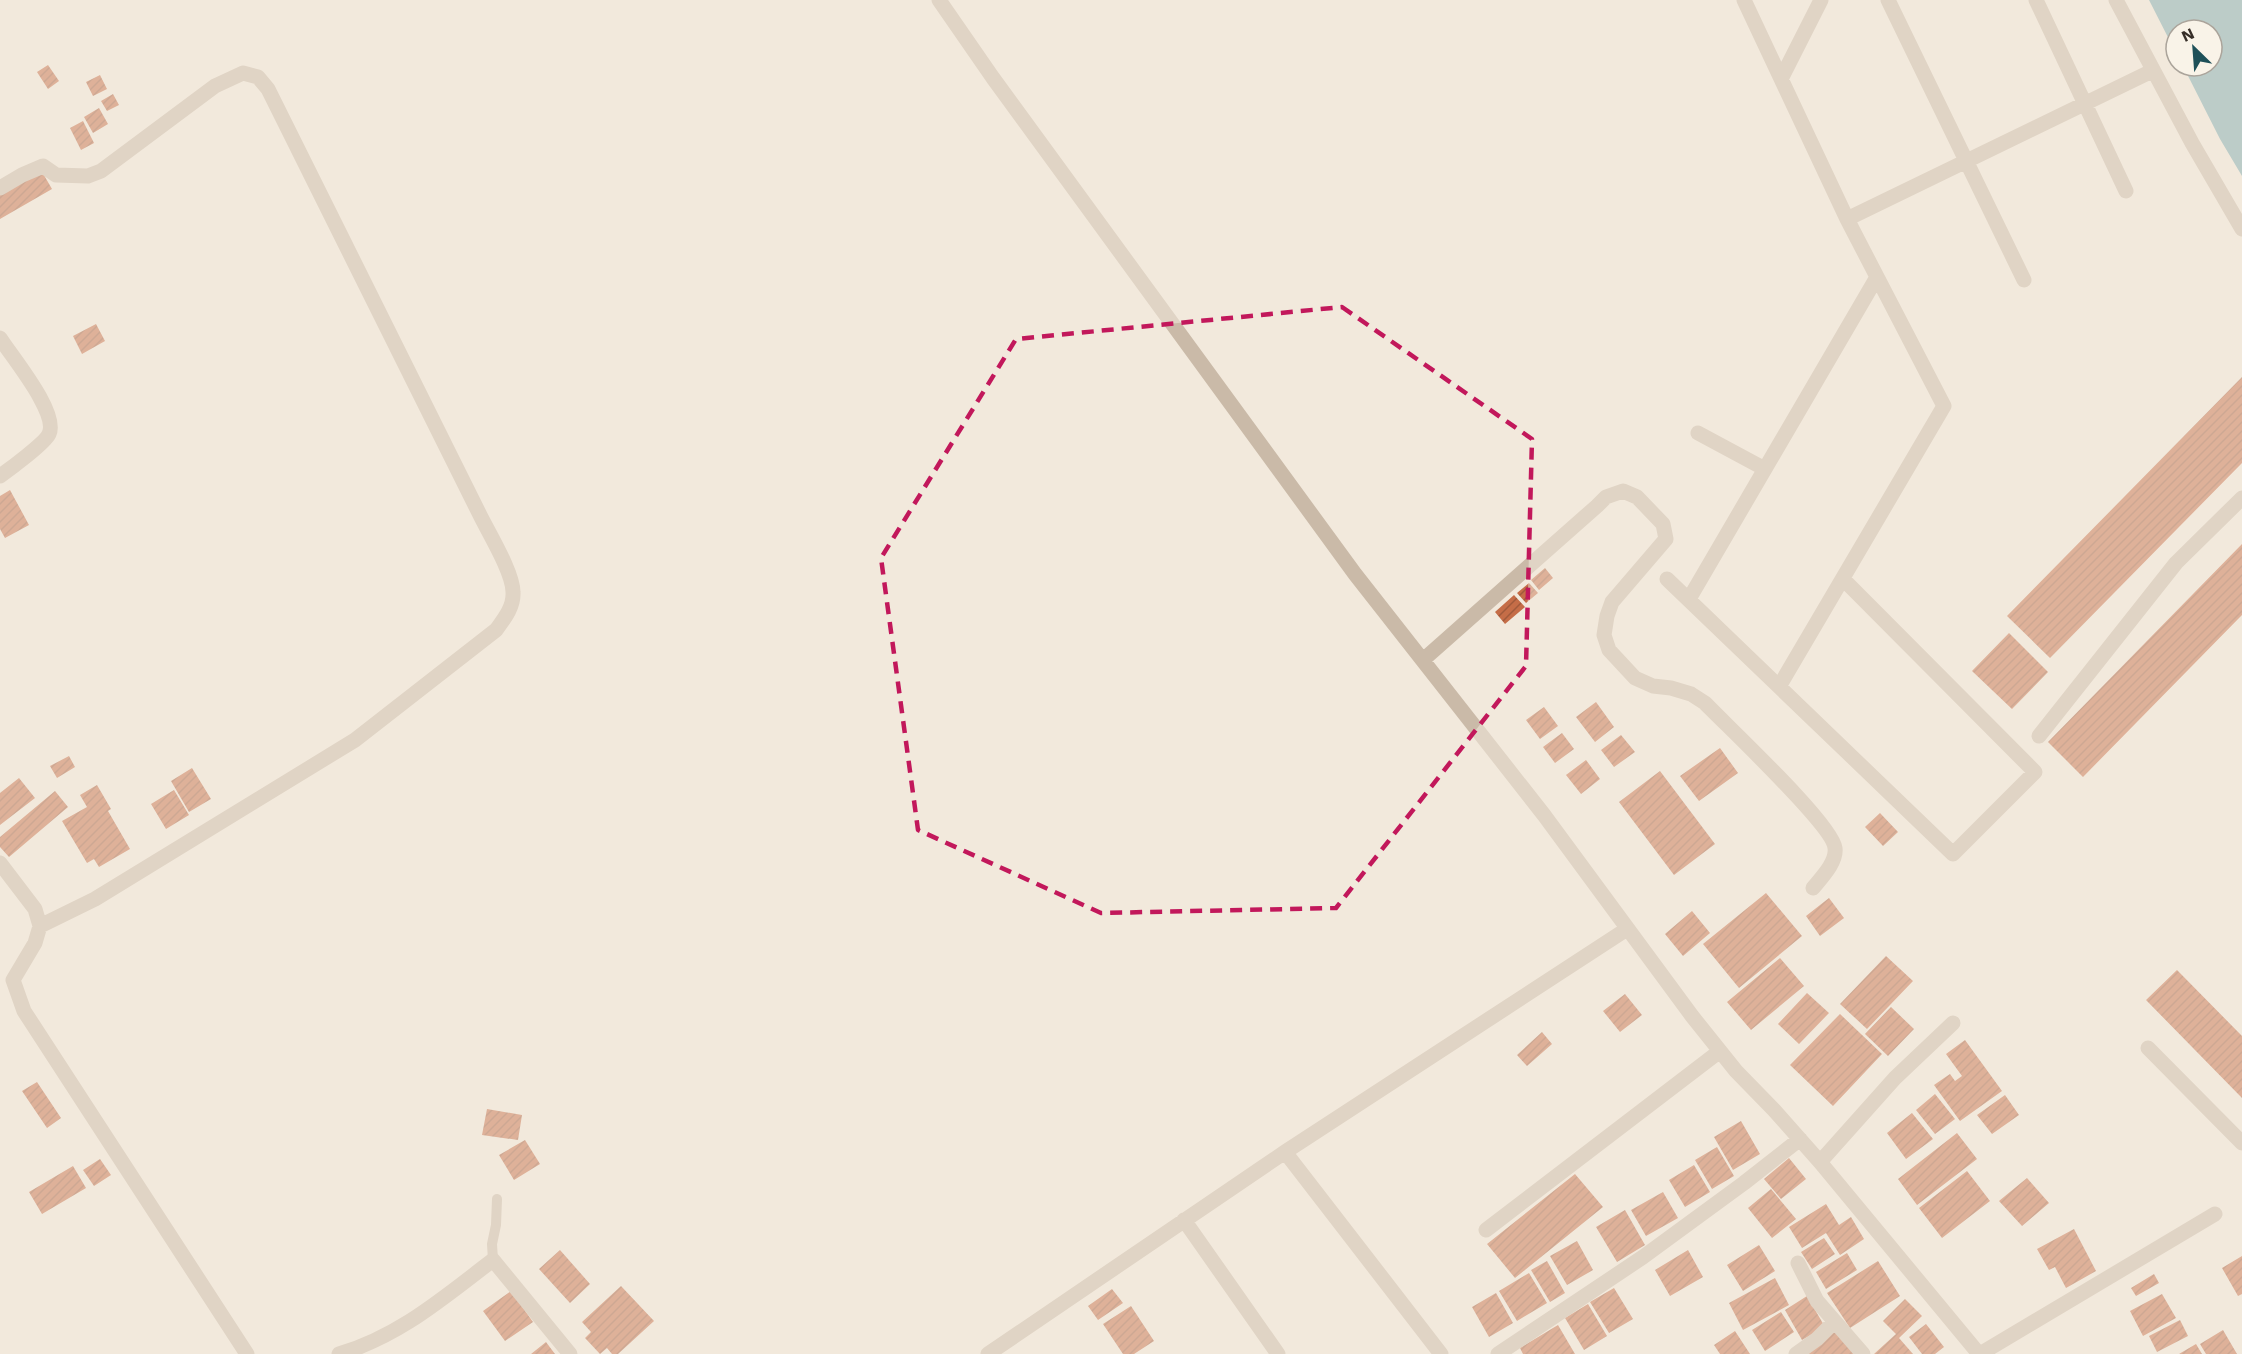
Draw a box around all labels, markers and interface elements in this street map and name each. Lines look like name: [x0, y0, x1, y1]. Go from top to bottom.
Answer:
north arrow: [2164, 18, 2224, 78]
text: N: [2178, 24, 2197, 46]

